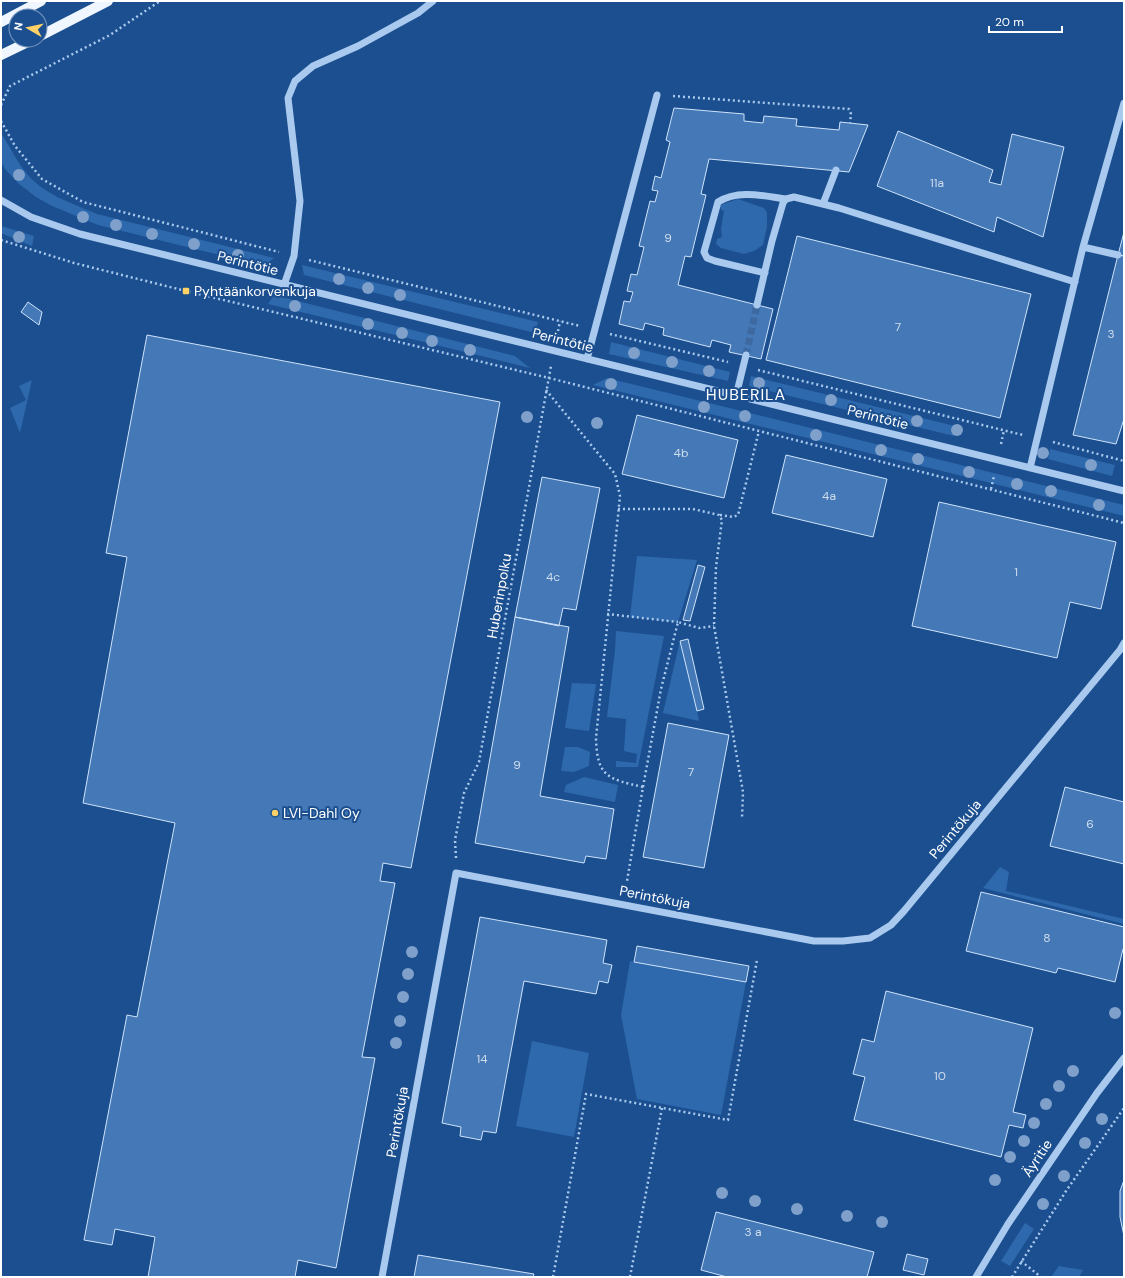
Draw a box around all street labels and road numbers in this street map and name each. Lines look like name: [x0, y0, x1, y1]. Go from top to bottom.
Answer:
street label: Perintötie: [216, 247, 280, 279]
street label: Perintötie: [531, 324, 595, 356]
street label: Perintötie: [846, 401, 910, 433]
street label: Huberinpolku: [483, 552, 515, 640]
street label: Perintökuja: [925, 796, 985, 862]
street label: Perintökuja: [618, 881, 692, 913]
street label: Perintökuja: [382, 1085, 412, 1159]
street label: Äyritie: [1018, 1136, 1056, 1180]

